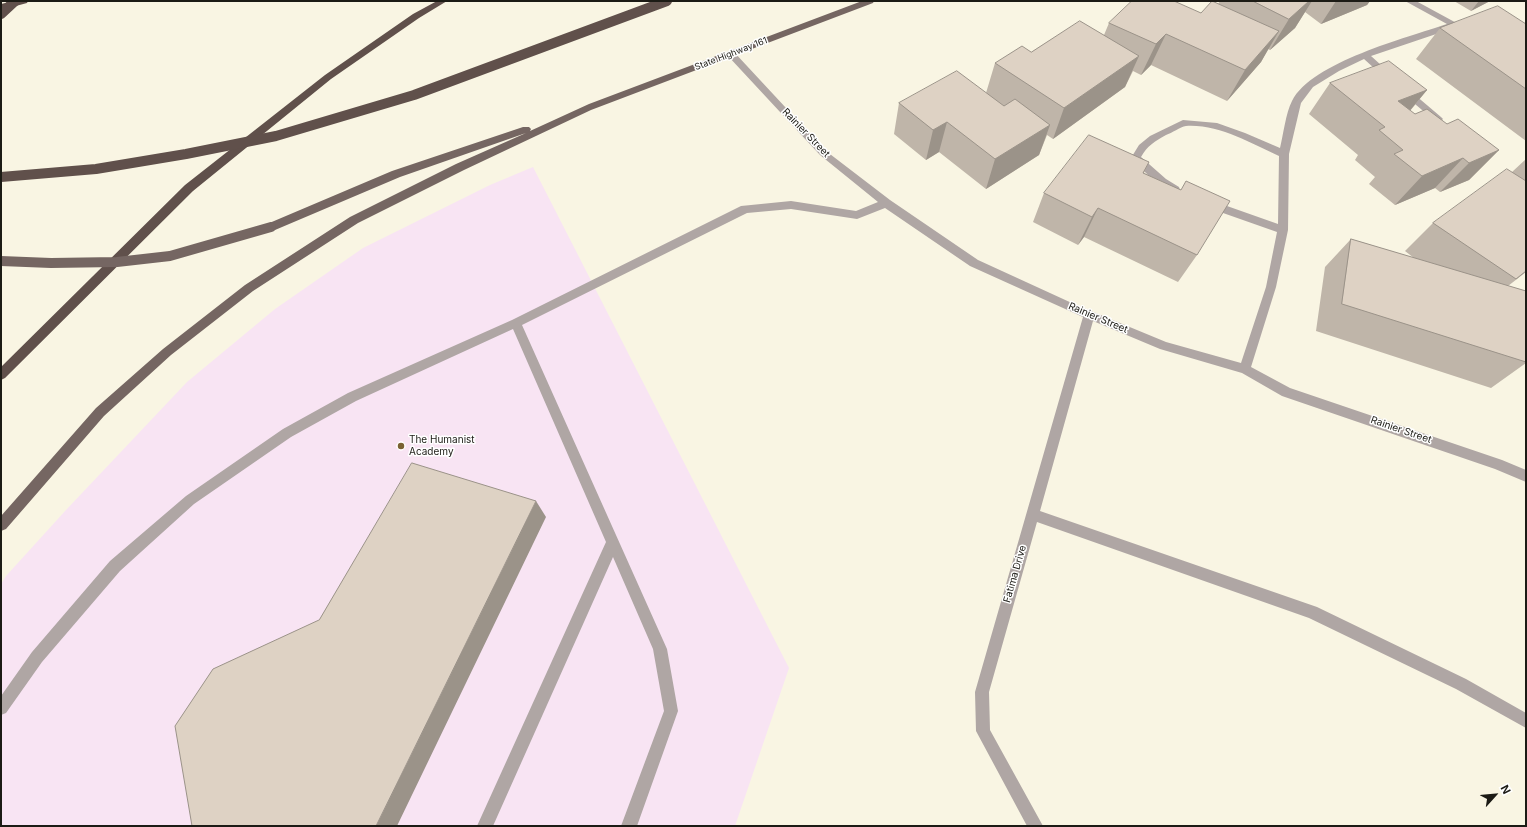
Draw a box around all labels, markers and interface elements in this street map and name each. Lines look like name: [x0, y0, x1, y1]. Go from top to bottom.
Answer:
street label: State Highway 161: [693, 35, 769, 73]
street label: Rainier Street: [780, 106, 832, 160]
street label: Rainier Street: [1066, 300, 1130, 336]
street label: Rainier Street: [1369, 414, 1433, 446]
place label: The Humanist Academy: [409, 434, 475, 458]
marker: The Humanist Academy: [396, 441, 406, 451]
street label: Fatima Drive: [1001, 544, 1029, 604]
north arrow: [1475, 775, 1515, 815]
text: N: [1498, 783, 1514, 796]

